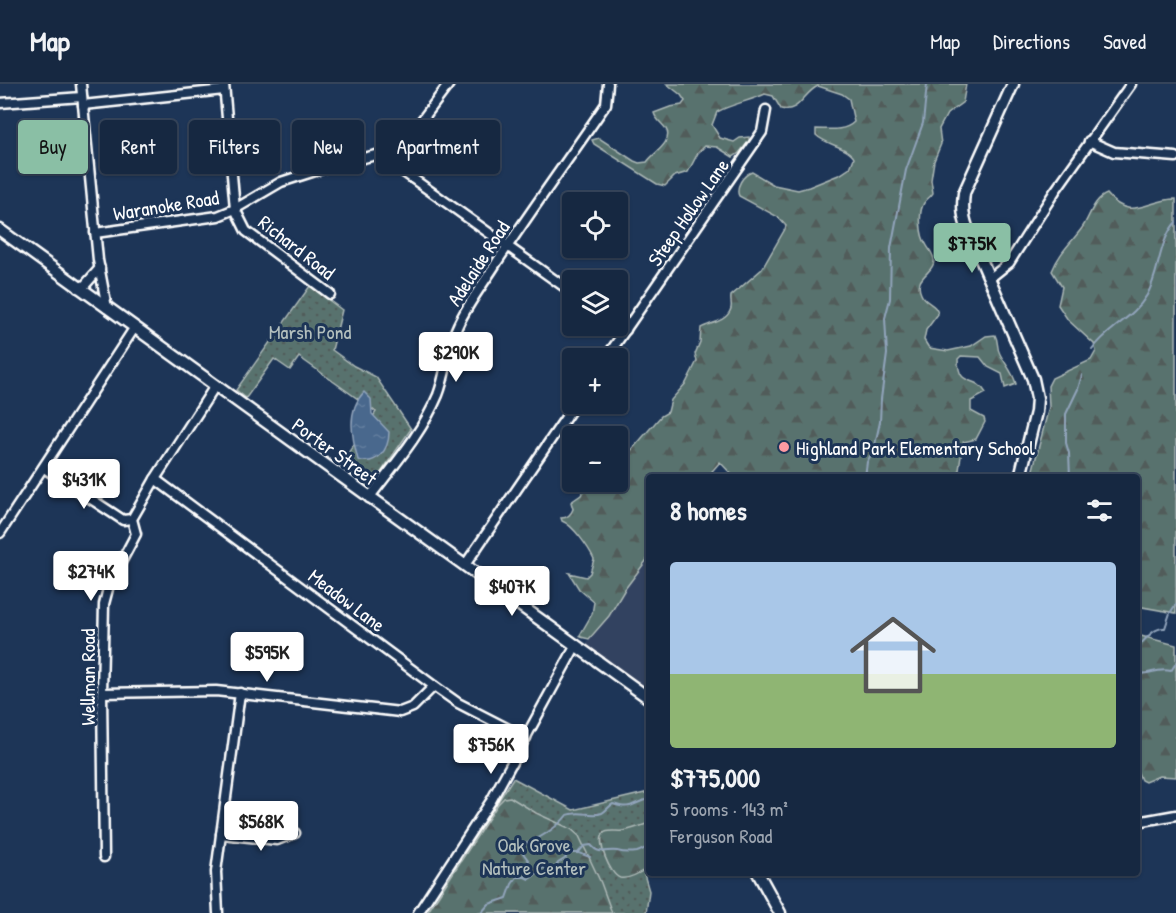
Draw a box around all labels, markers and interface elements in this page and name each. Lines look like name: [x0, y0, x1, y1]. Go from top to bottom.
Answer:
text: Map: [30, 22, 70, 60]
text: Map: [930, 27, 960, 56]
text: Directions: [993, 27, 1070, 56]
text: Saved: [1103, 27, 1146, 56]
chip: Buy: [18, 120, 88, 174]
chip: Rent: [100, 120, 177, 174]
chip: Filters: [189, 120, 280, 174]
chip: New: [292, 120, 364, 174]
chip: Apartment: [376, 120, 500, 174]
street label: Steep Hollow Lane: [641, 153, 735, 271]
street label: Waranoke Road: [111, 183, 221, 227]
map controls: [562, 192, 628, 492]
button: locate: [562, 192, 628, 258]
street label: Richard Road: [253, 209, 341, 286]
street label: Adelaide Road: [440, 215, 516, 311]
pin: $775K: [930, 223, 1014, 274]
text: $775K: [948, 229, 996, 256]
button: layers: [562, 270, 628, 336]
park label: Marsh Pond: [269, 318, 352, 345]
pin: $290K: [414, 332, 498, 383]
text: $290K: [433, 338, 479, 365]
button: +: [562, 348, 628, 414]
street label: Porter Street: [287, 411, 384, 492]
button: −: [562, 426, 628, 492]
place label: Highland Park Elementary School: [796, 434, 1035, 461]
marker: Highland Park Elementary School: [777, 440, 791, 454]
pin: $431K: [42, 459, 126, 510]
text: $431K: [62, 465, 106, 492]
text: 8 homes: [670, 493, 747, 528]
icon: filters: [1083, 494, 1116, 527]
pin: $274K: [49, 551, 133, 602]
text: $274K: [67, 557, 115, 584]
street label: Meadow Lane: [303, 562, 391, 638]
pin: $407K: [470, 566, 554, 617]
text: $407K: [489, 572, 535, 599]
icon: home: [839, 601, 947, 709]
street label: Wellman Road: [74, 628, 101, 725]
pin: $595K: [225, 632, 309, 683]
text: $595K: [245, 638, 289, 665]
pin: $756K: [449, 724, 533, 775]
text: $756K: [468, 730, 514, 757]
text: $775,000: [670, 760, 760, 795]
text: 5 rooms · 143 m²: [670, 795, 788, 822]
pin: $568K: [219, 801, 303, 852]
text: $568K: [238, 807, 284, 834]
text: Ferguson Road: [670, 822, 772, 849]
park label: Oak Grove Nature Center: [482, 831, 586, 881]

